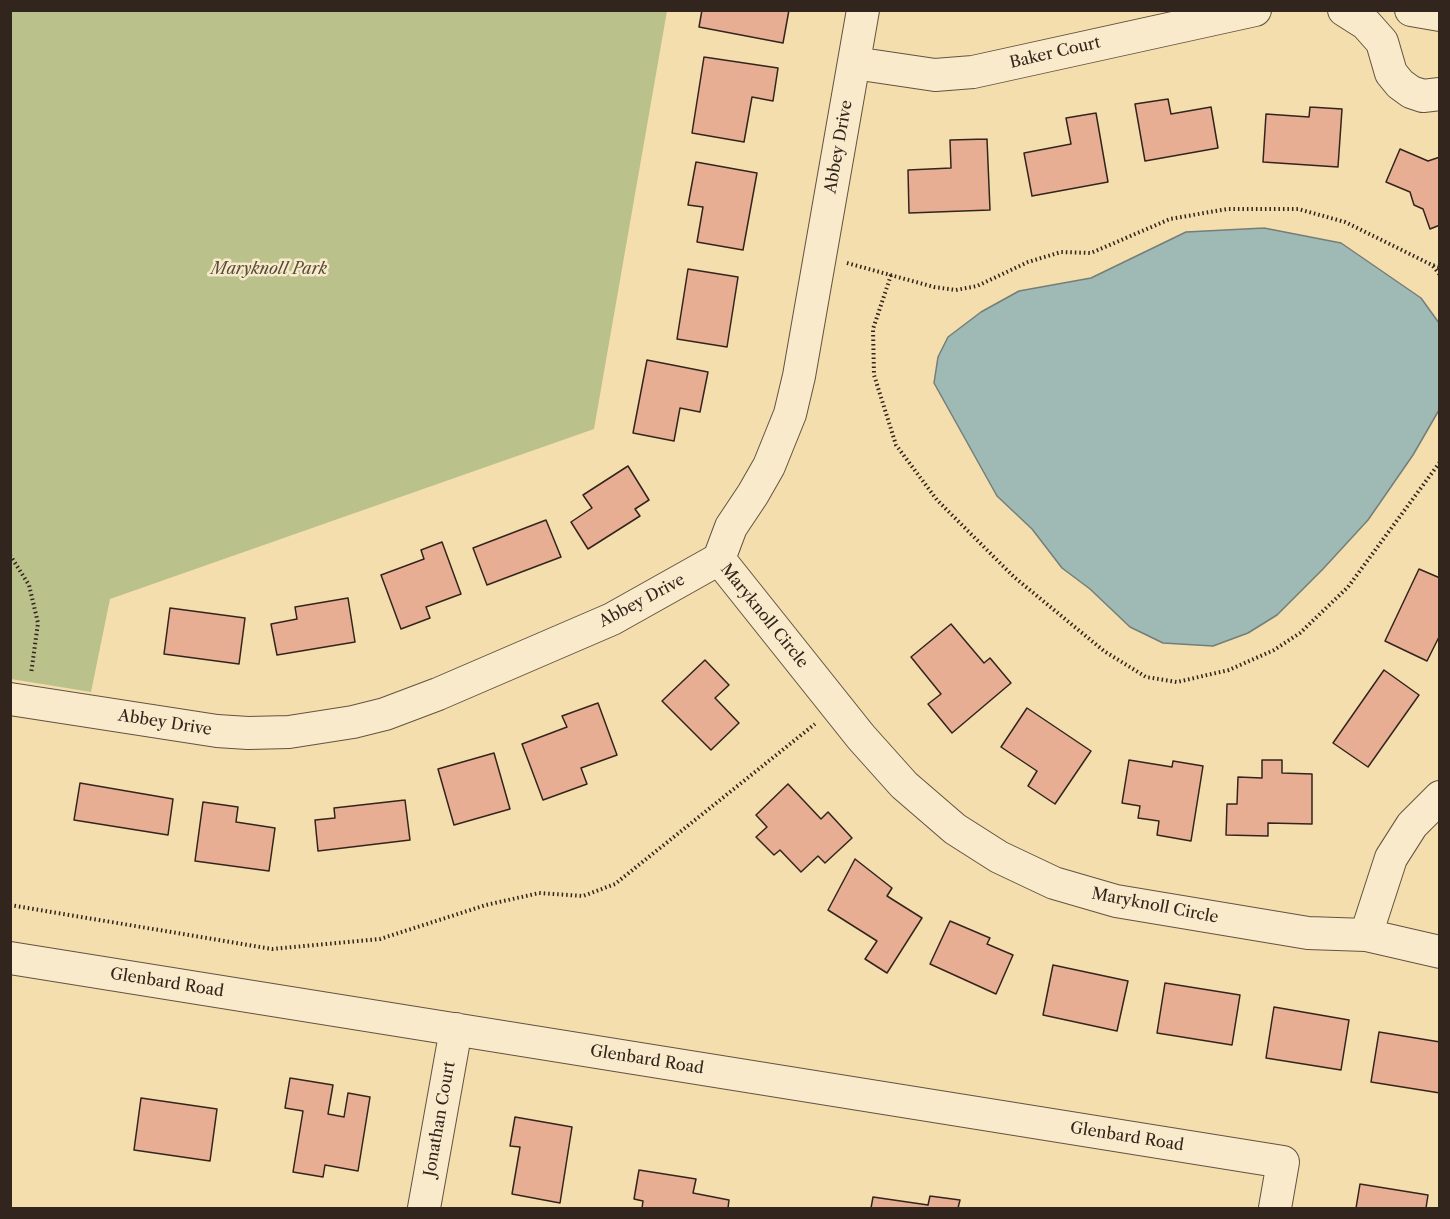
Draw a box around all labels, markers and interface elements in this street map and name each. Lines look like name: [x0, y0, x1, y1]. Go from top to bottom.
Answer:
street label: Baker Court: [1008, 33, 1102, 73]
street label: Abbey Drive: [821, 99, 857, 195]
park label: Maryknoll Park: [211, 259, 327, 279]
street label: Maryknoll Circle: [716, 560, 812, 672]
street label: Abbey Drive: [596, 570, 688, 632]
street label: Abbey Drive: [117, 706, 213, 740]
street label: Maryknoll Circle: [1090, 884, 1220, 928]
street label: Glenbard Road: [109, 965, 225, 1001]
street label: Glenbard Road: [589, 1042, 705, 1078]
street label: Jonathan Court: [420, 1060, 460, 1178]
street label: Glenbard Road: [1069, 1119, 1185, 1155]

